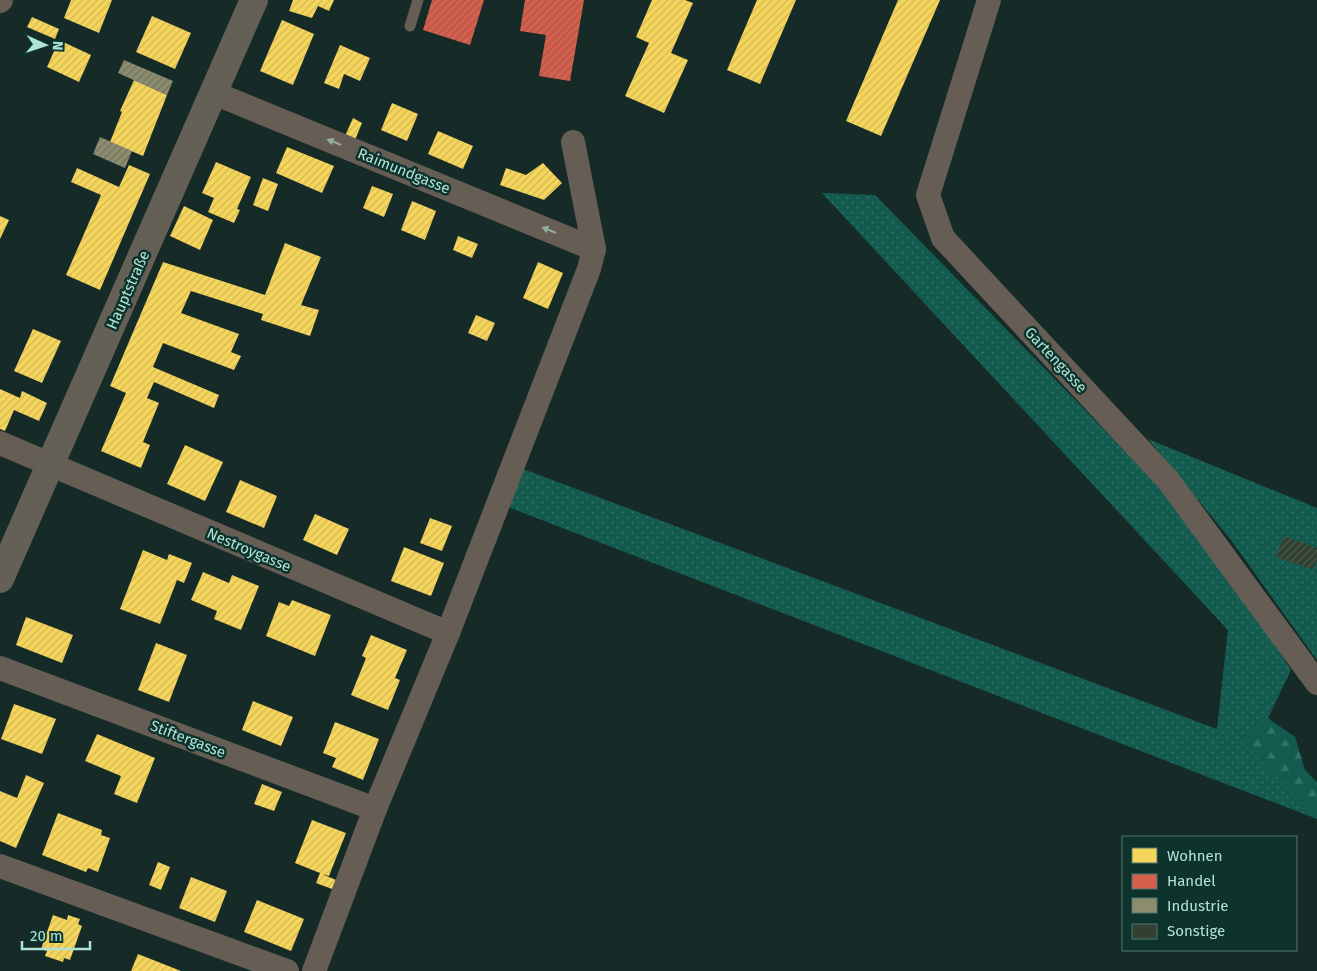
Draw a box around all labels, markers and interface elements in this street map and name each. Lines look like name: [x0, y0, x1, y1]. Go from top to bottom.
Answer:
north arrow: [20, 20, 70, 70]
text: N: [49, 41, 66, 51]
one-way arrow: [326, 138, 341, 146]
street label: Raimundgasse: [355, 144, 453, 198]
one-way arrow: [542, 226, 556, 234]
street label: Hauptstraße: [103, 248, 153, 332]
street label: Gartengasse: [1021, 323, 1091, 397]
street label: Nestroygasse: [204, 524, 294, 576]
street label: Stiftergasse: [148, 716, 228, 762]
legend: [1122, 836, 1297, 951]
text: Wohnen: [1167, 847, 1223, 865]
text: Handel: [1167, 872, 1216, 890]
text: Industrie: [1167, 897, 1229, 915]
scale bar: [22, 918, 90, 950]
text: Sonstige: [1167, 922, 1225, 940]
text: 20 m: [30, 927, 63, 945]

